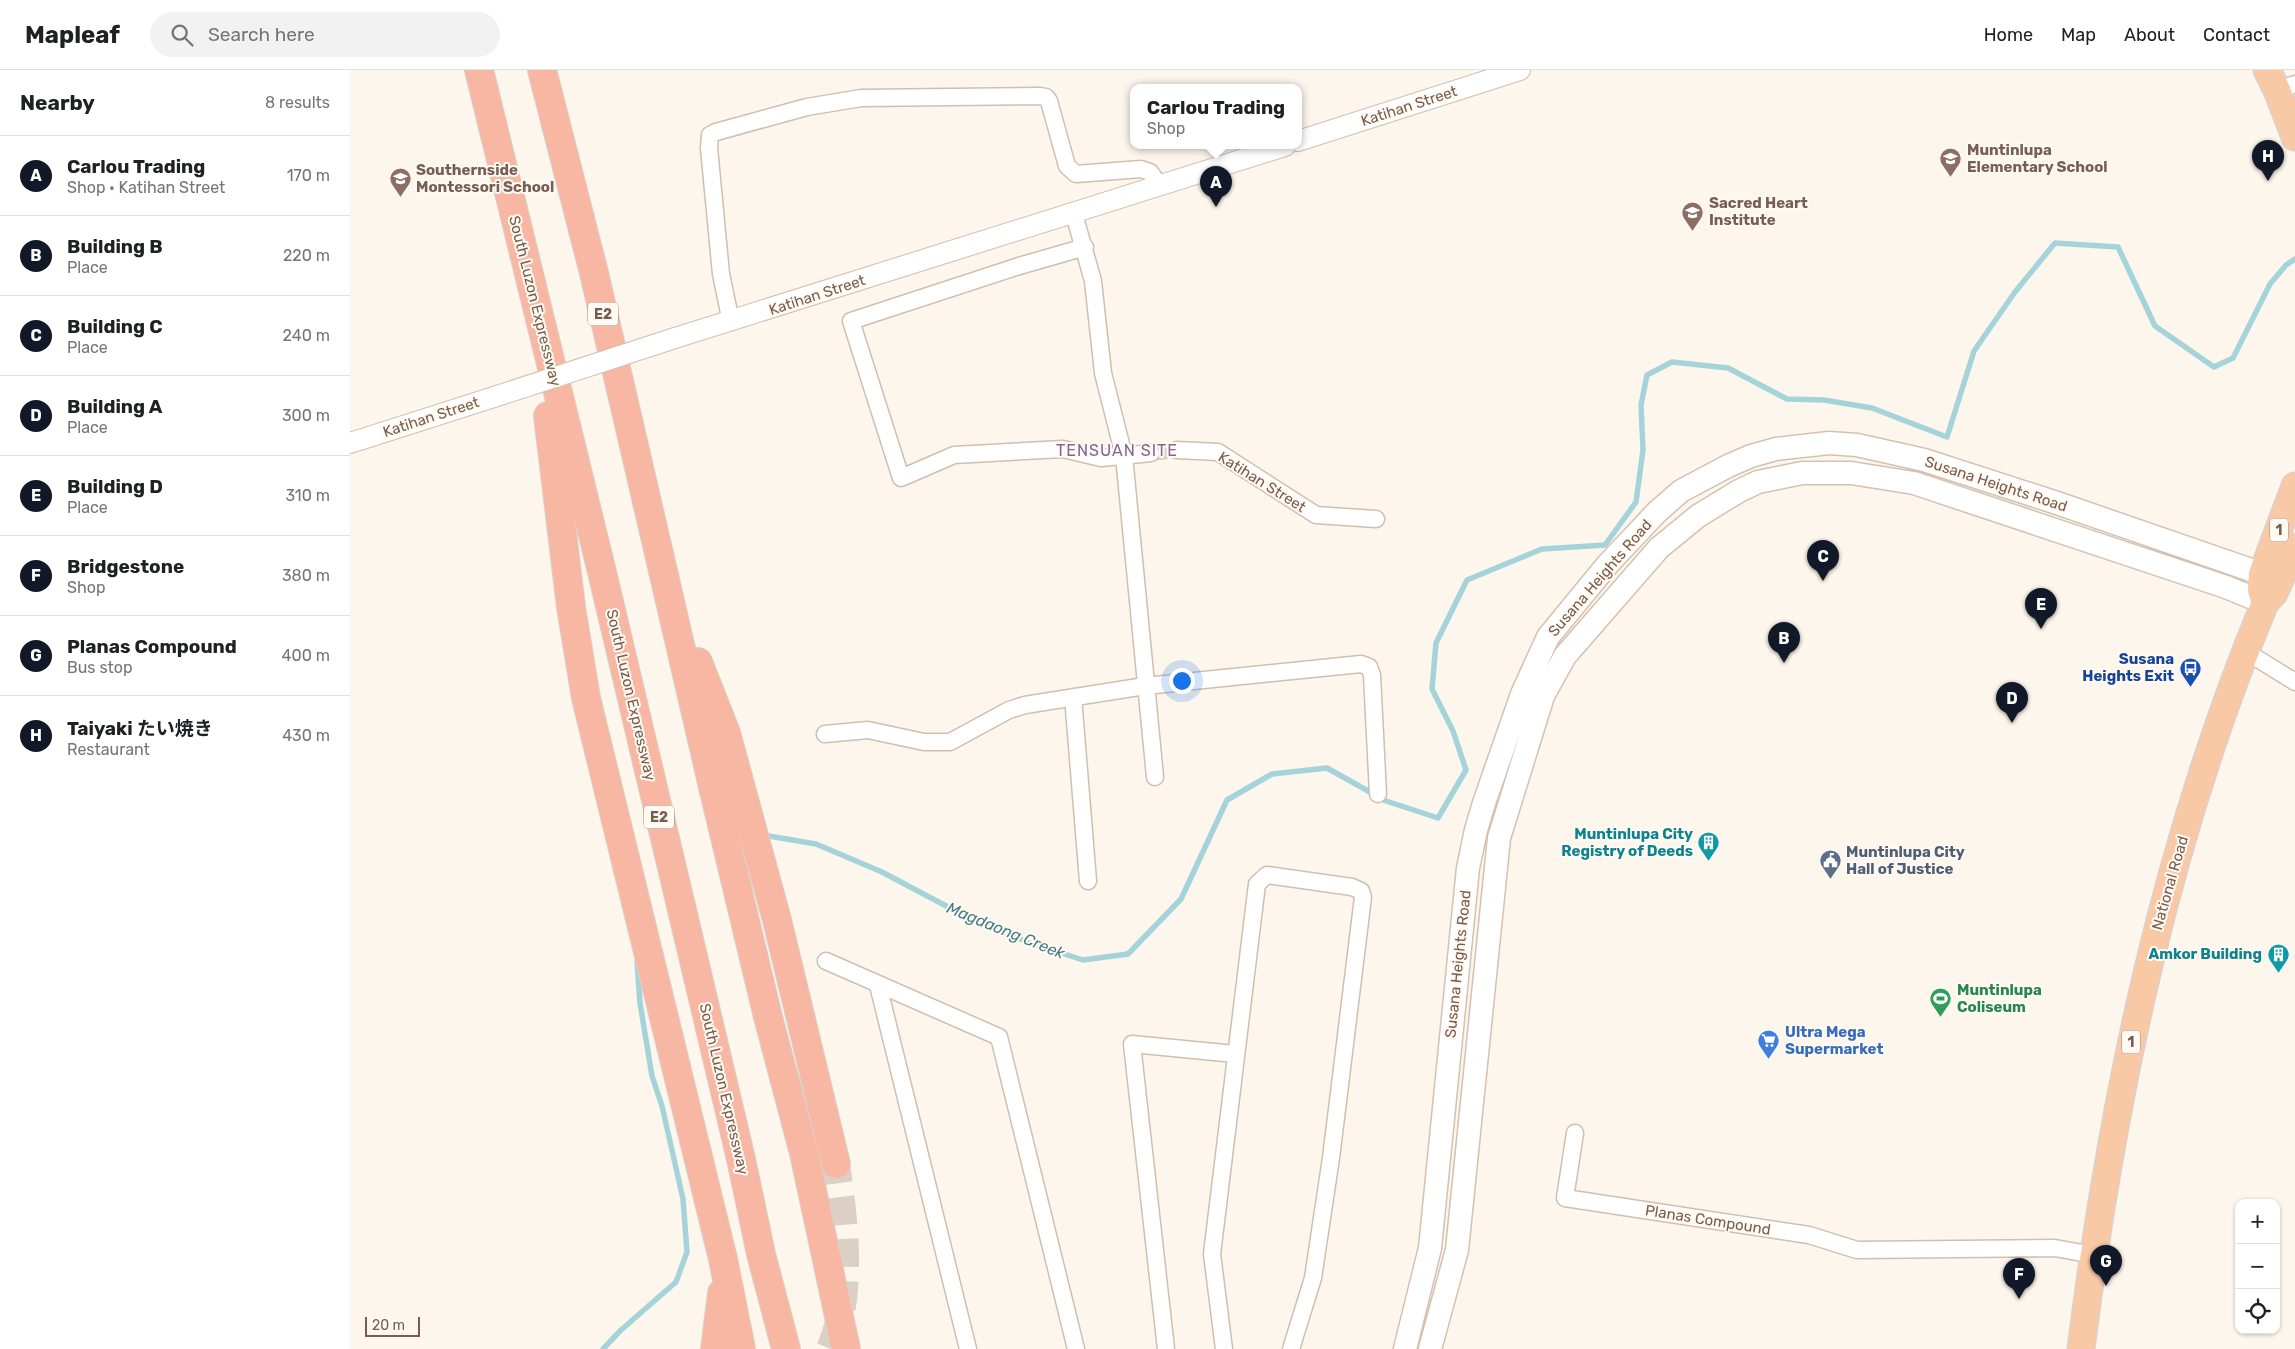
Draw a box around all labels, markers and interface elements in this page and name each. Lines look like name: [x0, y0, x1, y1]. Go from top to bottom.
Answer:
search box: [150, 12, 500, 57]
text: Mapleaf: [25, 21, 120, 49]
icon: search: [168, 21, 196, 49]
text: Search here: [208, 23, 315, 46]
text: Home: [1984, 24, 2033, 46]
text: Map: [2061, 24, 2096, 46]
text: About: [2124, 24, 2175, 46]
text: Contact: [2203, 24, 2270, 46]
street label: Katihan Street: [1359, 82, 1460, 130]
popup: [1130, 84, 1302, 149]
text: Nearby: [20, 90, 95, 115]
text: 8 results: [265, 93, 330, 112]
text: Carlou Trading: [1147, 96, 1285, 119]
text: Shop: [1147, 119, 1185, 138]
pin: H: [2252, 140, 2284, 181]
place label: Muntinlupa Elementary School: [1967, 141, 2108, 176]
school or university icon: Muntinlupa Elementary School: [1939, 147, 1963, 178]
text: Carlou Trading: [67, 155, 205, 178]
place label: Southernside Montessori School: [416, 161, 554, 196]
text: A: [30, 166, 42, 185]
text: 170 m: [287, 166, 330, 185]
pin: A: [1200, 166, 1232, 207]
school or university icon: Southernside Montessori School: [388, 167, 412, 198]
text: Shop · Katihan Street: [67, 178, 225, 197]
place label: Sacred Heart Institute: [1709, 194, 1808, 229]
school or university icon: Sacred Heart Institute: [1681, 200, 1705, 231]
street label: South Luzon Expressway: [505, 214, 565, 388]
text: Building B: [67, 235, 163, 258]
text: B: [30, 246, 42, 265]
text: 220 m: [283, 246, 330, 265]
text: Place: [67, 258, 108, 277]
street label: Katihan Street: [767, 271, 868, 319]
road number: E2: [588, 302, 618, 325]
text: Building C: [67, 315, 163, 338]
text: C: [30, 326, 42, 345]
text: 240 m: [283, 326, 330, 345]
text: Place: [67, 338, 108, 357]
street label: Katihan Street: [381, 393, 482, 441]
text: Building A: [67, 395, 162, 418]
text: D: [30, 406, 42, 425]
text: 300 m: [282, 406, 330, 425]
text: Place: [67, 418, 108, 437]
district label: TENSUAN SITE: [1056, 441, 1178, 460]
street label: Katihan Street: [1215, 448, 1309, 516]
street label: Susana Heights Road: [1922, 452, 2070, 516]
text: Building D: [67, 475, 163, 498]
text: E: [31, 486, 41, 505]
text: 310 m: [286, 486, 330, 505]
text: Place: [67, 498, 108, 517]
street label: Susana Heights Road: [1544, 516, 1656, 640]
road number: 1: [2270, 518, 2288, 542]
pin: C: [1807, 540, 1839, 581]
text: Bridgestone: [67, 555, 184, 578]
text: F: [31, 566, 41, 585]
text: 380 m: [282, 566, 330, 585]
text: Shop: [67, 578, 105, 597]
pin: E: [2025, 588, 2057, 629]
street label: South Luzon Expressway: [603, 608, 659, 782]
pin: B: [1768, 622, 1800, 663]
text: Planas Compound: [67, 635, 237, 658]
text: G: [30, 646, 42, 665]
text: 400 m: [282, 646, 330, 665]
place label: Susana Heights Exit: [2082, 650, 2174, 685]
bus stop icon: Susana Heights Exit: [2178, 656, 2202, 687]
text: Bus stop: [67, 658, 133, 677]
your location: [1169, 668, 1195, 694]
pin: D: [1996, 682, 2028, 723]
text: Taiyaki たい焼き: [67, 717, 213, 740]
text: H: [30, 726, 42, 745]
text: 430 m: [282, 726, 330, 745]
text: Restaurant: [67, 740, 150, 759]
road number: E2: [644, 806, 674, 829]
place label: Muntinlupa City Registry of Deeds: [1561, 825, 1693, 860]
building icon: Muntinlupa City Registry of Deeds: [1697, 831, 1721, 862]
street label: National Road: [2148, 834, 2192, 932]
place label: Muntinlupa City Hall of Justice: [1846, 843, 1965, 878]
public building icon: Muntinlupa City Hall of Justice: [1818, 849, 1842, 880]
street label: Susana Heights Road: [1441, 889, 1475, 1039]
water label: Magdaong Creek: [944, 898, 1068, 963]
building icon: Amkor Building: [2266, 942, 2290, 973]
place label: Amkor Building: [2149, 945, 2262, 963]
place label: Muntinlupa Coliseum: [1957, 981, 2042, 1016]
sports icon: Muntinlupa Coliseum: [1929, 987, 1953, 1018]
street label: South Luzon Expressway: [696, 1002, 752, 1176]
place label: Ultra Mega Supermarket: [1785, 1023, 1883, 1058]
supermarket icon: Ultra Mega Supermarket: [1757, 1029, 1781, 1060]
road number: 1: [2122, 1030, 2140, 1054]
map controls: [2235, 1199, 2280, 1334]
button: +: [2235, 1199, 2280, 1244]
street label: Planas Compound: [1644, 1201, 1772, 1239]
button: −: [2235, 1244, 2280, 1289]
pin: G: [2090, 1245, 2122, 1286]
pin: F: [2003, 1258, 2035, 1299]
button: locate: [2235, 1289, 2280, 1334]
scale bar: [365, 1314, 420, 1337]
text: 20 m: [372, 1317, 405, 1334]

